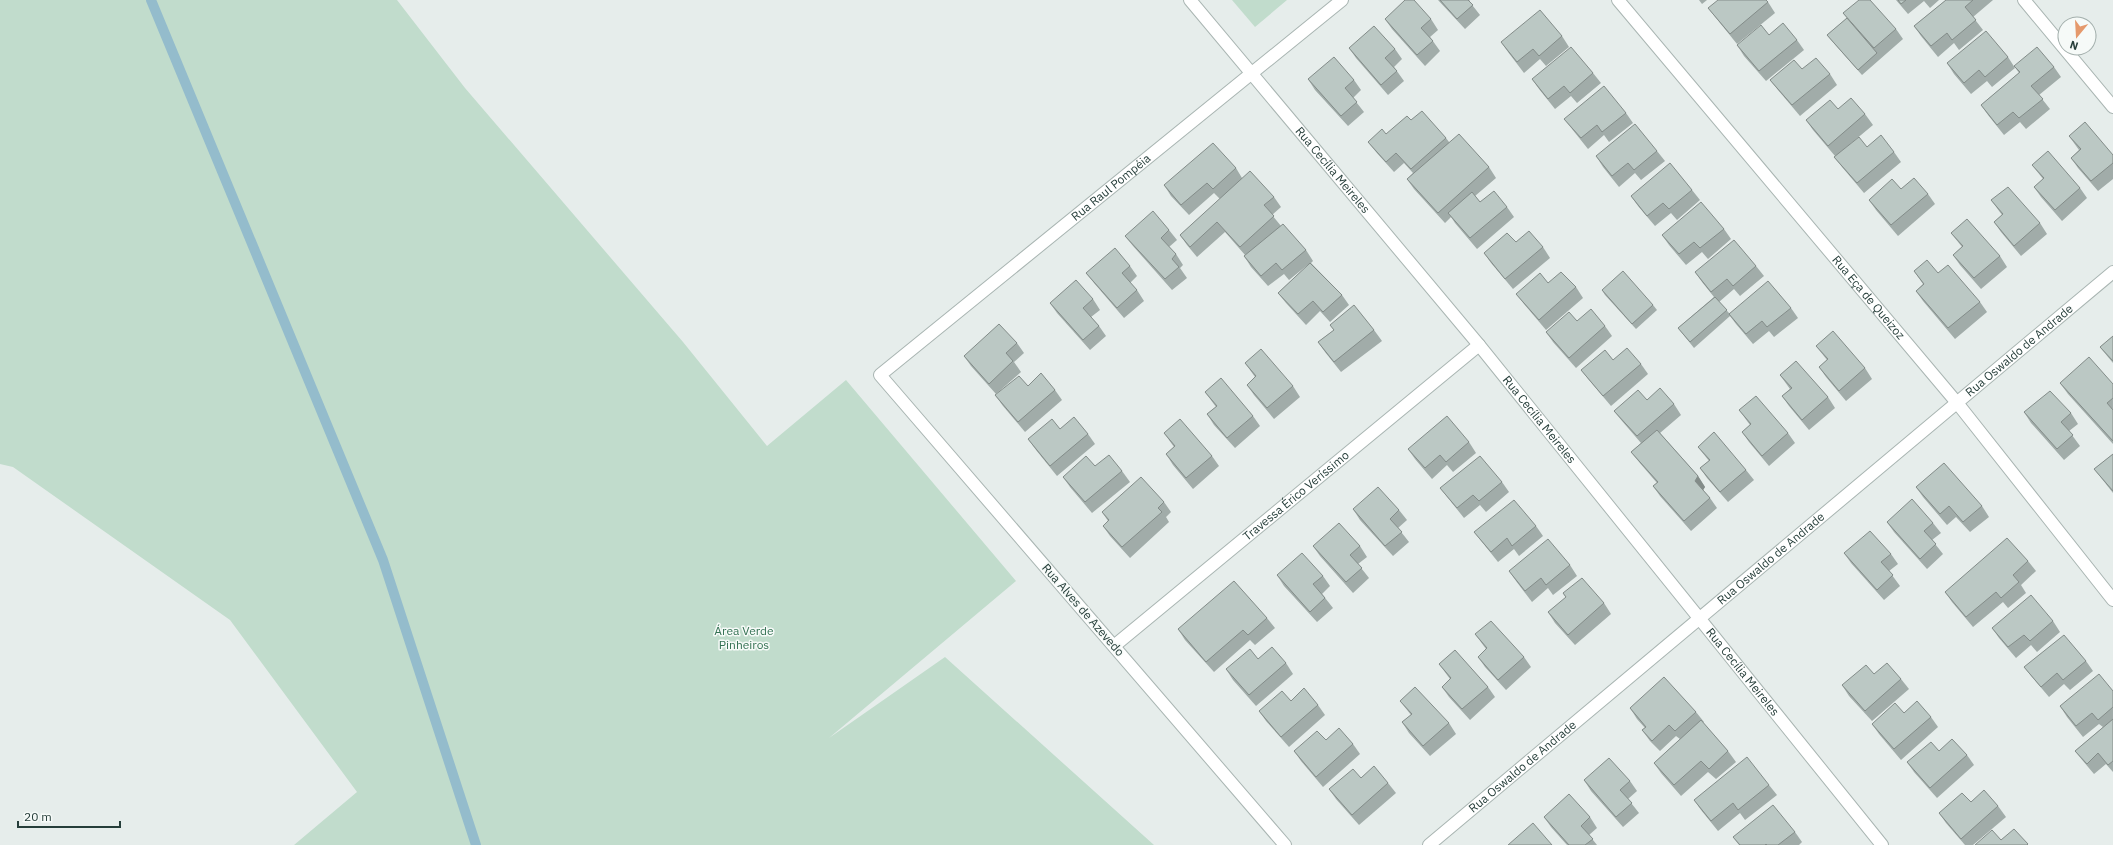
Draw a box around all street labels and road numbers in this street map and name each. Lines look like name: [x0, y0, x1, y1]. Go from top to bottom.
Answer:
street label: Rua Cecília Meireles: [1292, 123, 1374, 216]
street label: Rua Raul Pompéia: [1068, 150, 1154, 224]
street label: Rua Eça de Queizoz: [1829, 252, 1909, 343]
street label: Rua Oswaldo de Andrade: [1962, 301, 2076, 399]
street label: Rua Cecília Meireles: [1500, 372, 1580, 466]
street label: Travessa Érico Veríssimo: [1240, 447, 1352, 544]
street label: Rua Oswaldo de Andrade: [1714, 509, 1828, 608]
street label: Rua Alves de Azevedo: [1039, 560, 1128, 659]
street label: Rua Cecília Meireles: [1703, 625, 1783, 719]
street label: Rua Oswaldo de Andrade: [1465, 717, 1579, 816]

